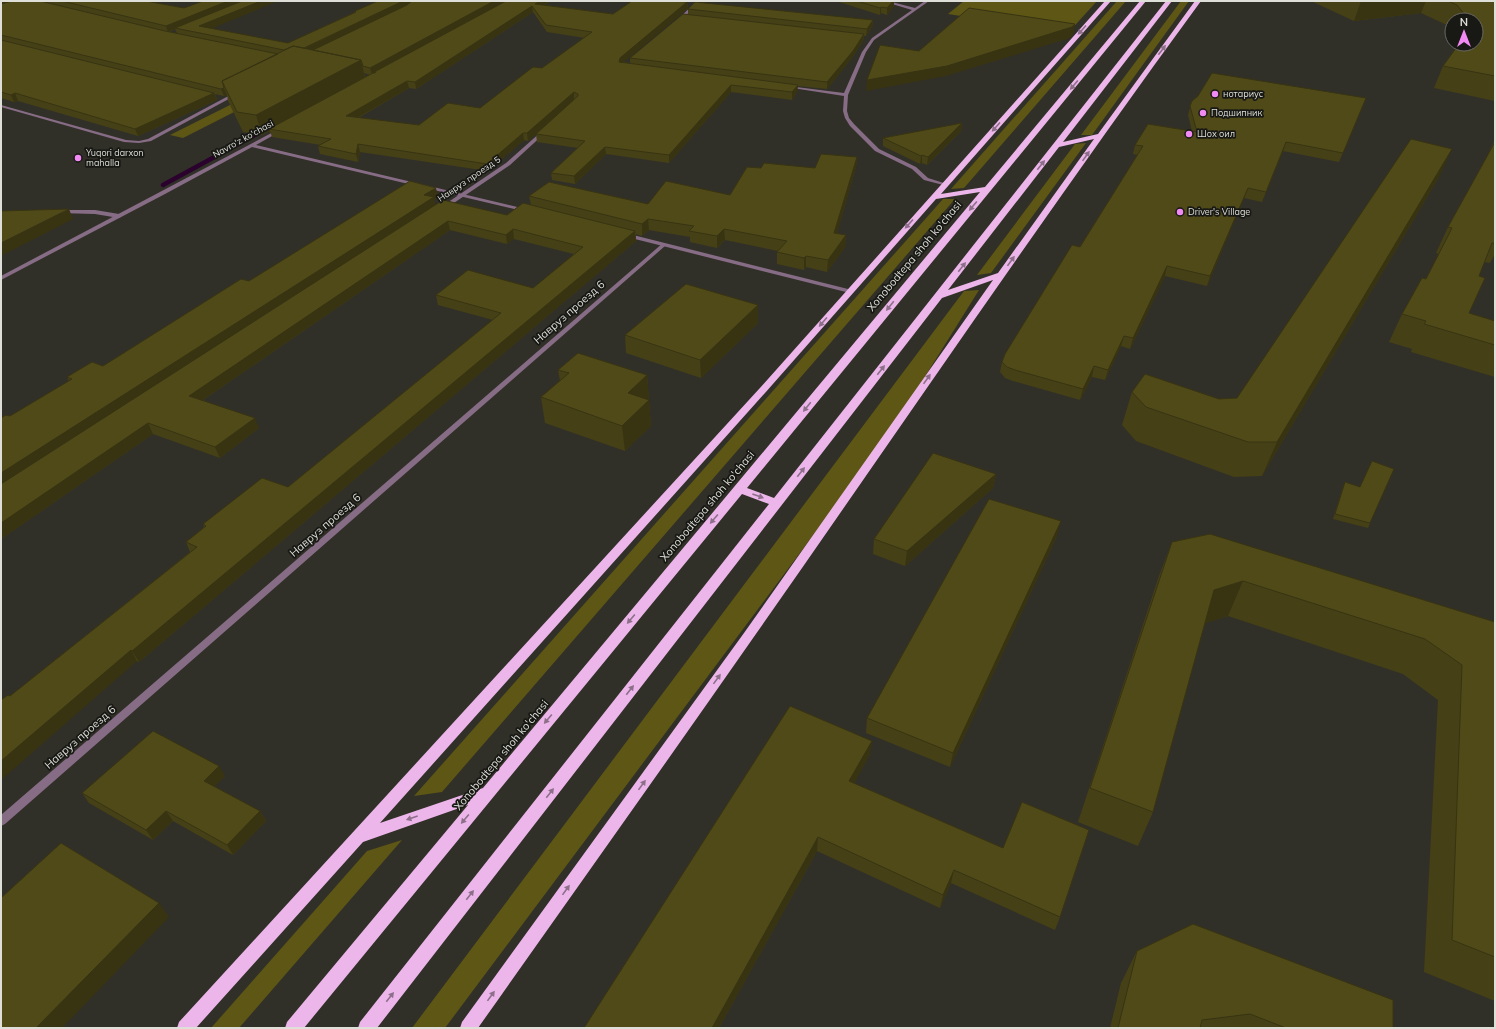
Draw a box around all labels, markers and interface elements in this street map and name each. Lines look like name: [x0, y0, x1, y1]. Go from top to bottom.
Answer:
north arrow: [1444, 12, 1484, 52]
text: N: [1460, 15, 1468, 29]
one-way arrow: [1078, 25, 1087, 35]
one-way arrow: [1158, 45, 1166, 55]
one-way arrow: [1069, 79, 1078, 90]
place label: нотариус: [1223, 88, 1264, 100]
marker: нотариус: [1210, 89, 1220, 99]
place label: Подшипник: [1211, 107, 1262, 118]
marker: Подшипник: [1198, 108, 1208, 118]
street label: Navro'z ko'chasi: [211, 117, 275, 160]
one-way arrow: [991, 122, 1001, 132]
place label: Шох оил: [1197, 128, 1235, 139]
marker: Шох оил: [1184, 129, 1194, 139]
place label: Yuqori darxon mahalla: [85, 147, 144, 168]
one-way arrow: [1082, 150, 1090, 161]
marker: Yuqori darxon mahalla: [73, 153, 83, 163]
street label: Навруз проезд 5: [435, 153, 503, 205]
one-way arrow: [1037, 159, 1046, 170]
street label: Xonobodtepa shoh ko'chasi: [864, 198, 964, 314]
one-way arrow: [968, 201, 977, 212]
place label: Driver's Village: [1188, 206, 1250, 217]
marker: Driver's Village: [1175, 207, 1185, 217]
one-way arrow: [905, 219, 914, 229]
one-way arrow: [1007, 256, 1015, 267]
one-way arrow: [957, 262, 966, 273]
street label: Навруз проезд 6: [530, 277, 608, 347]
one-way arrow: [885, 301, 894, 312]
one-way arrow: [819, 316, 828, 327]
one-way arrow: [877, 364, 886, 375]
one-way arrow: [923, 374, 931, 384]
one-way arrow: [803, 401, 812, 412]
street label: Xonobodtepa shoh ko'chasi: [657, 448, 757, 564]
one-way arrow: [797, 466, 806, 477]
street label: Навруз проезд 6: [286, 490, 364, 560]
one-way arrow: [753, 493, 765, 499]
one-way arrow: [710, 514, 719, 525]
one-way arrow: [627, 614, 636, 625]
one-way arrow: [713, 674, 721, 684]
one-way arrow: [626, 685, 635, 696]
street label: Xonobodtepa shoh ko'chasi: [451, 697, 551, 813]
street label: Навруз проезд 6: [41, 702, 119, 772]
one-way arrow: [544, 714, 553, 725]
one-way arrow: [638, 779, 646, 790]
one-way arrow: [546, 787, 554, 798]
one-way arrow: [461, 814, 470, 825]
one-way arrow: [406, 815, 418, 821]
one-way arrow: [562, 885, 570, 896]
one-way arrow: [466, 889, 474, 900]
one-way arrow: [487, 991, 495, 1002]
one-way arrow: [385, 992, 394, 1003]

